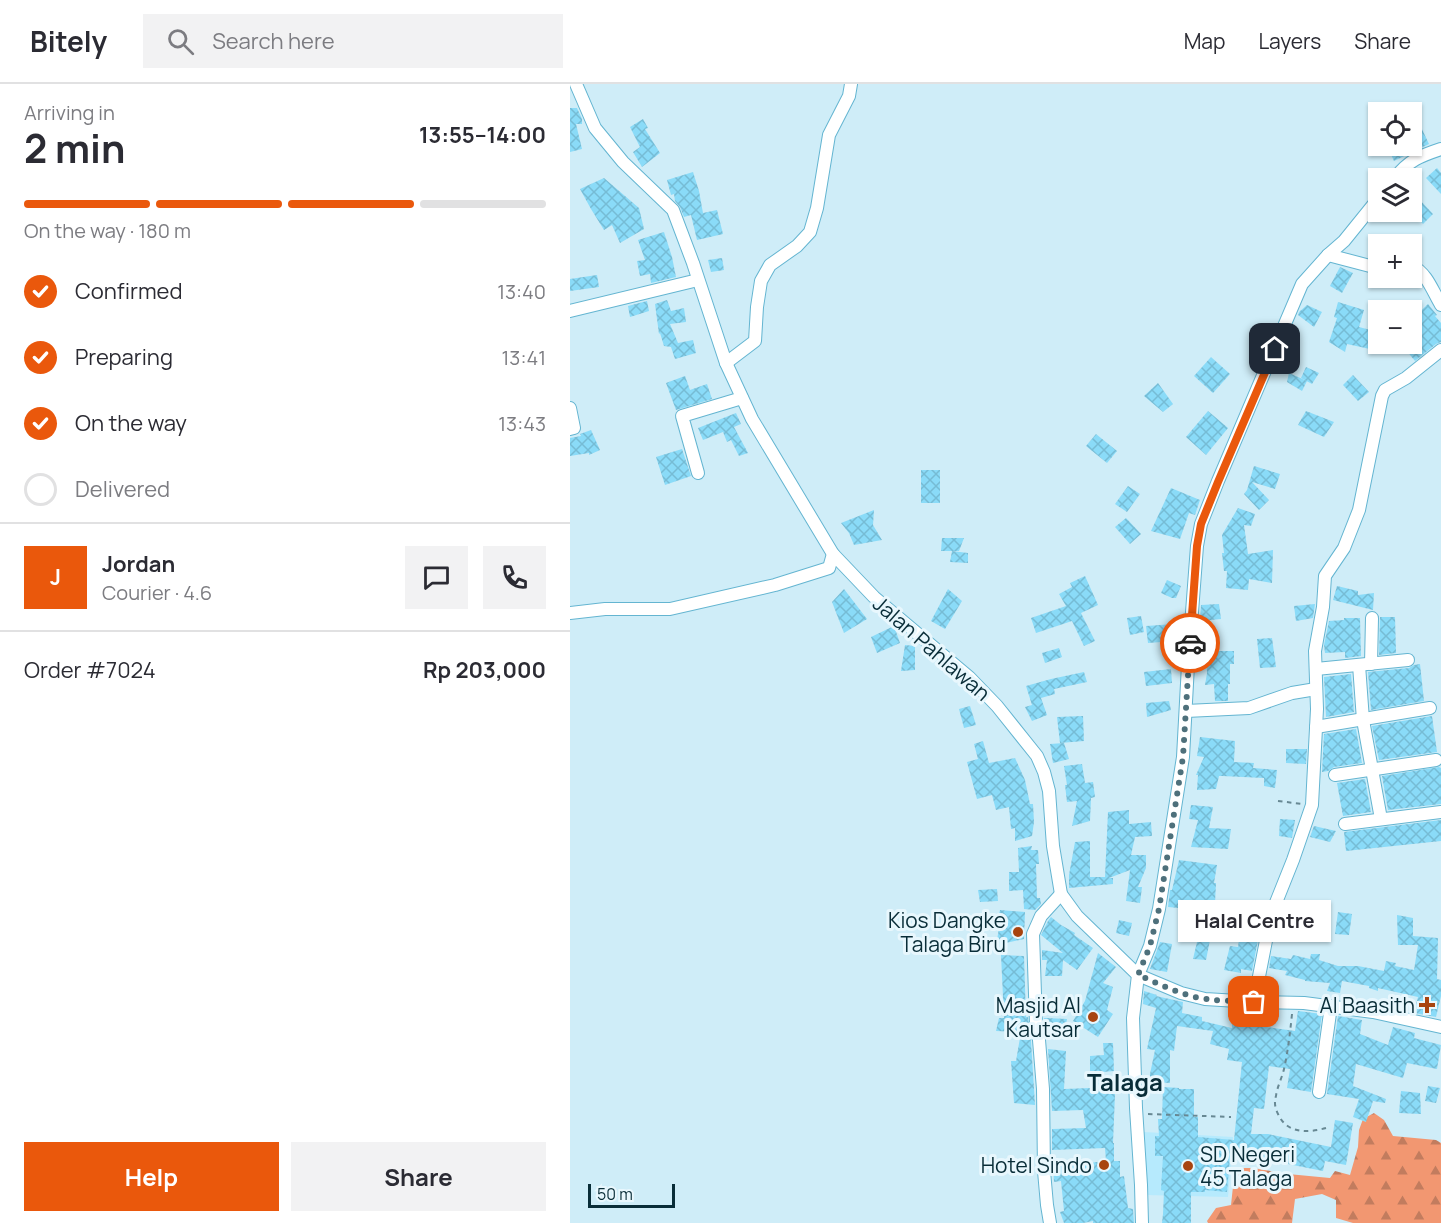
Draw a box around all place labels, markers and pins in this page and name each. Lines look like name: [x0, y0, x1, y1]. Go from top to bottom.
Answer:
pin: [1249, 323, 1300, 374]
callout: Halal Centre: [1178, 900, 1330, 942]
place label: Kios Dangke Talaga Biru: [888, 906, 1006, 958]
marker: Kios Dangke Talaga Biru: [1011, 925, 1025, 939]
pin: [1228, 976, 1279, 1027]
place label: Masjid Al Kautsar: [996, 991, 1081, 1043]
place label: Al Baasith: [1320, 991, 1415, 1019]
marker: Al Baasith: [1420, 998, 1434, 1012]
marker: Masjid Al Kautsar: [1086, 1010, 1100, 1024]
place label: SD Negeri 45 Talaga: [1200, 1140, 1295, 1192]
place label: Hotel Sindo: [981, 1151, 1092, 1179]
marker: Hotel Sindo: [1097, 1158, 1111, 1172]
marker: SD Negeri 45 Talaga: [1181, 1159, 1195, 1173]

